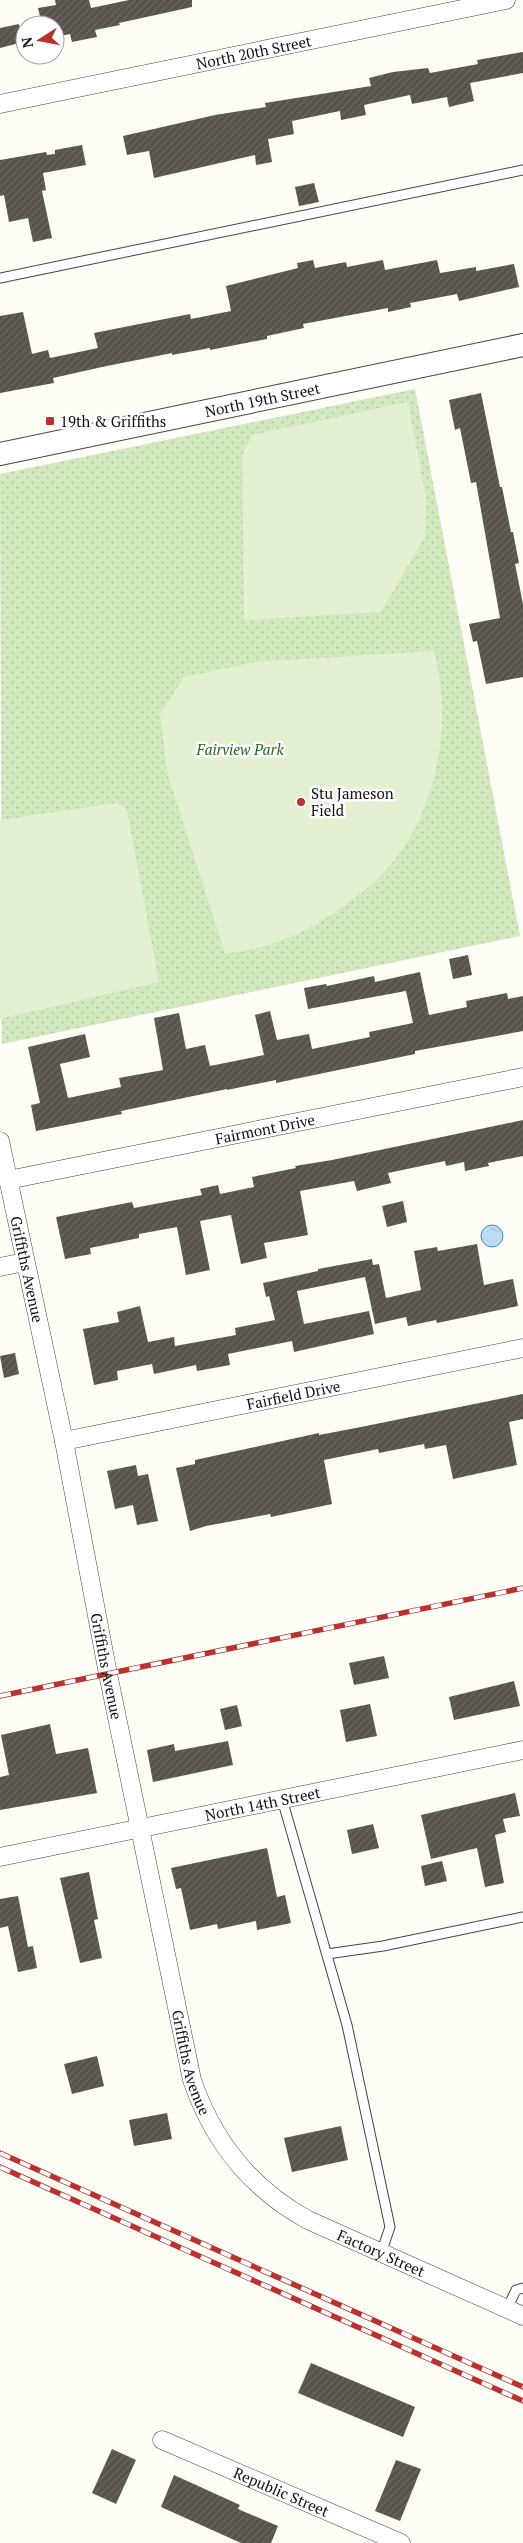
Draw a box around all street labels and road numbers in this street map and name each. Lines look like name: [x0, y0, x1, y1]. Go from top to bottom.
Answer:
street label: North 20th Street: [194, 30, 314, 73]
street label: North 19th Street: [203, 377, 322, 421]
street label: Fairmont Drive: [213, 1109, 317, 1148]
street label: Griffiths Avenue: [6, 1214, 48, 1324]
street label: Fairfield Drive: [245, 1375, 342, 1414]
street label: Griffiths Avenue: [87, 1611, 127, 1721]
street label: North 14th Street: [203, 1782, 322, 1825]
street label: Griffiths Avenue: [168, 2008, 215, 2118]
street label: Factory Street: [334, 2224, 429, 2281]
street label: Republic Street: [231, 2462, 333, 2521]

